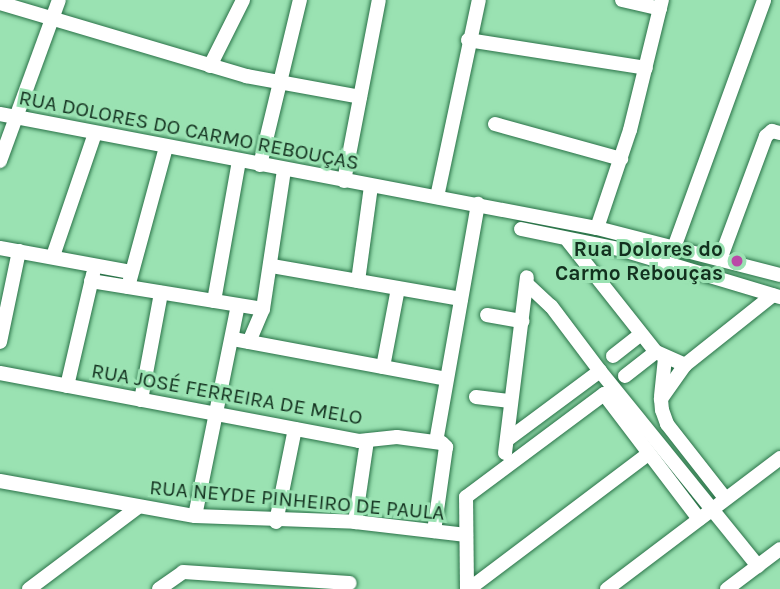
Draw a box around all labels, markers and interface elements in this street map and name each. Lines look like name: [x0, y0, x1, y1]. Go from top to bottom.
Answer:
street label: RUA DOLORES DO CARMO REBOUÇAS: [17, 85, 361, 175]
place label: Rua Dolores do Carmo Rebouças: [555, 236, 723, 286]
marker: Rua Dolores do Carmo Rebouças: [729, 253, 745, 269]
street label: RUA JOSÉ FERREIRA DE MELO: [89, 358, 365, 430]
street label: RUA NEYDE PINHEIRO DE PAULA: [148, 475, 446, 525]

